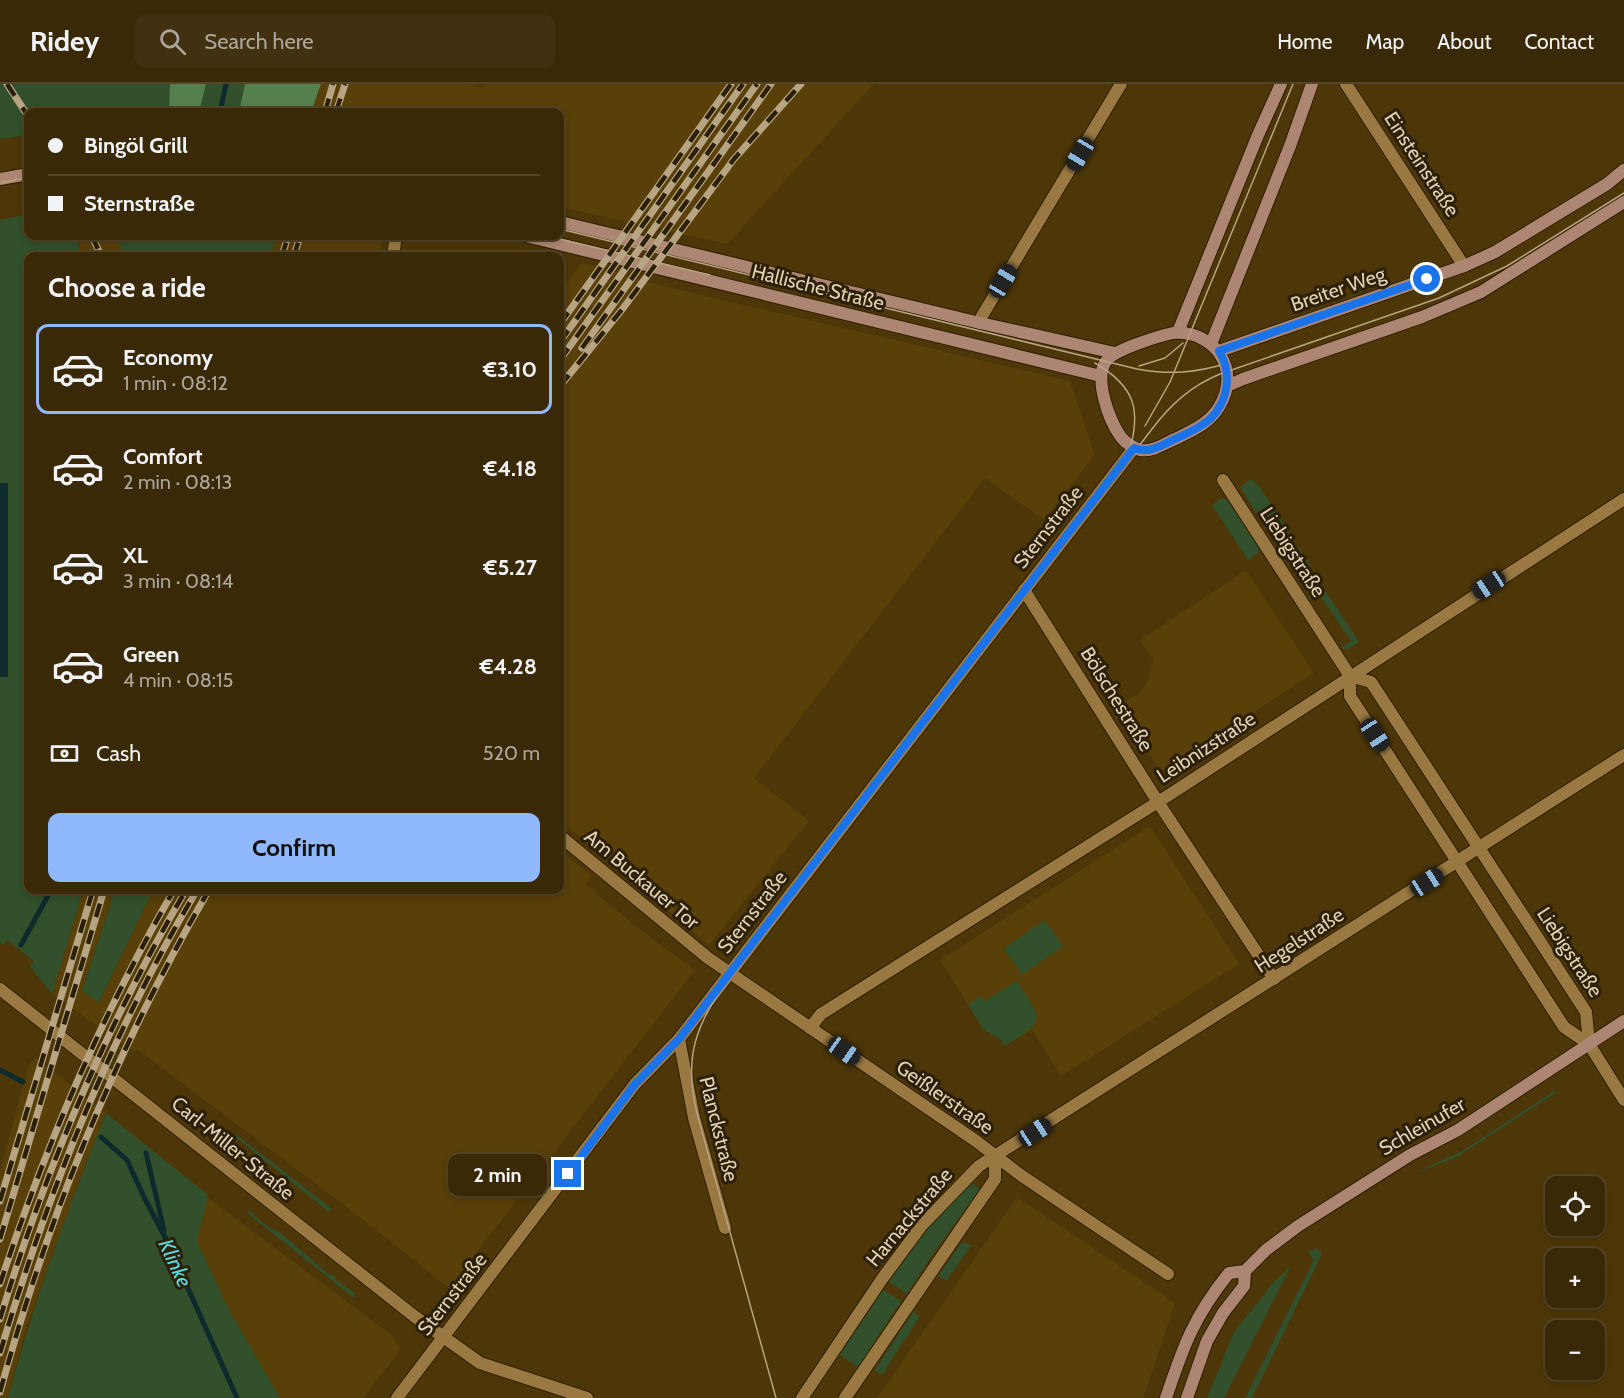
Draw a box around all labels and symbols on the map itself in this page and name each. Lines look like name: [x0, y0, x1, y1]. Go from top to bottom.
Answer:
street label: Einsteinstraße: [1379, 107, 1465, 221]
car: [1063, 134, 1097, 174]
street label: Hallische Straße: [749, 259, 887, 315]
car: [986, 261, 1020, 301]
street label: Breiter Weg: [1288, 261, 1389, 316]
route start: [1413, 265, 1440, 292]
street label: Sternstraße: [1008, 481, 1088, 573]
street label: Liebigstraße: [1255, 503, 1331, 601]
car: [1469, 568, 1509, 602]
street label: Bölschestraße: [1075, 642, 1159, 756]
street label: Leibnizstraße: [1152, 706, 1260, 788]
car: [1358, 715, 1392, 755]
street label: Am Buckauer Tor: [580, 824, 705, 934]
car: [1407, 865, 1447, 899]
street label: Sternstraße: [712, 866, 792, 958]
street label: Hegelstraße: [1250, 902, 1348, 978]
street label: Liebigstraße: [1532, 903, 1608, 1001]
car: [824, 1033, 864, 1069]
street label: Geißlerstraße: [892, 1055, 998, 1139]
street label: Planckstraße: [694, 1074, 744, 1184]
street label: Carl-Miller-Straße: [167, 1091, 299, 1205]
street label: Schleinufer: [1375, 1091, 1470, 1160]
car: [1015, 1115, 1055, 1149]
callout: 2 min: [448, 1153, 547, 1195]
route end: [554, 1160, 581, 1187]
street label: Harnackstraße: [861, 1163, 957, 1271]
water label: Klinke: [154, 1235, 198, 1291]
street label: Sternstraße: [412, 1248, 492, 1340]

